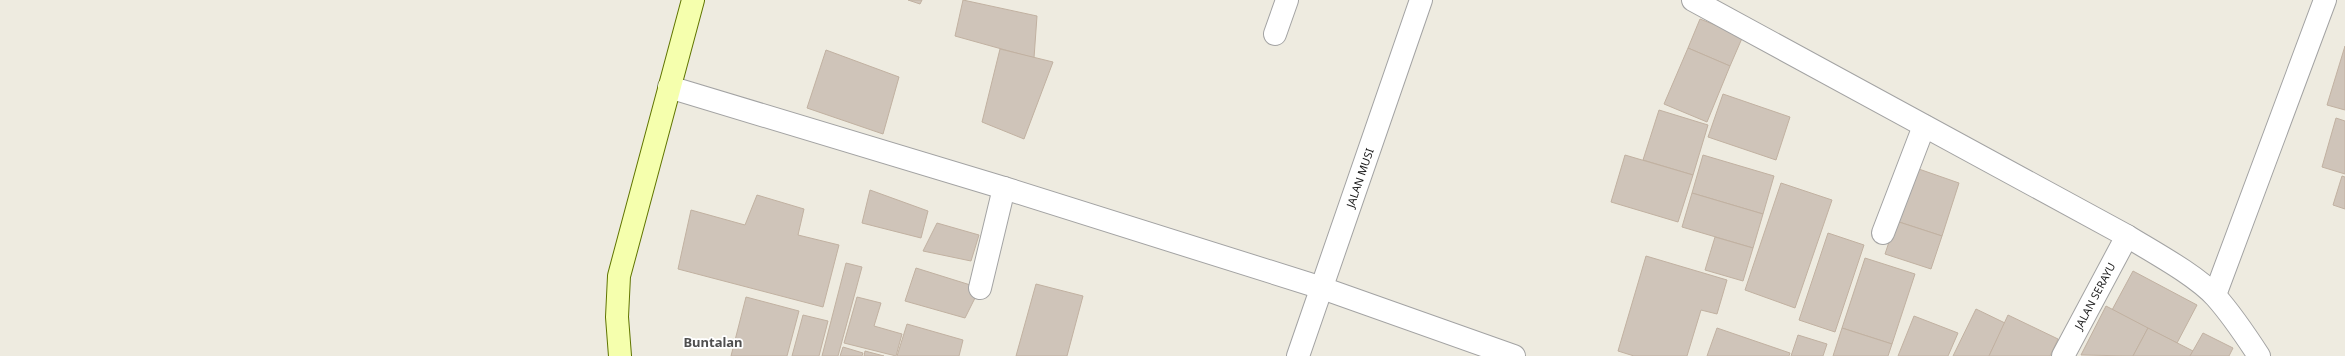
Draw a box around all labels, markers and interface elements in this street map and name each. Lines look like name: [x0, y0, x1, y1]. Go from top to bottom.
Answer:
street label: JALAN MUSI: [1342, 146, 1377, 210]
street label: JALAN SERAYU: [2070, 260, 2118, 333]
district label: Buntalan: [683, 333, 743, 351]

